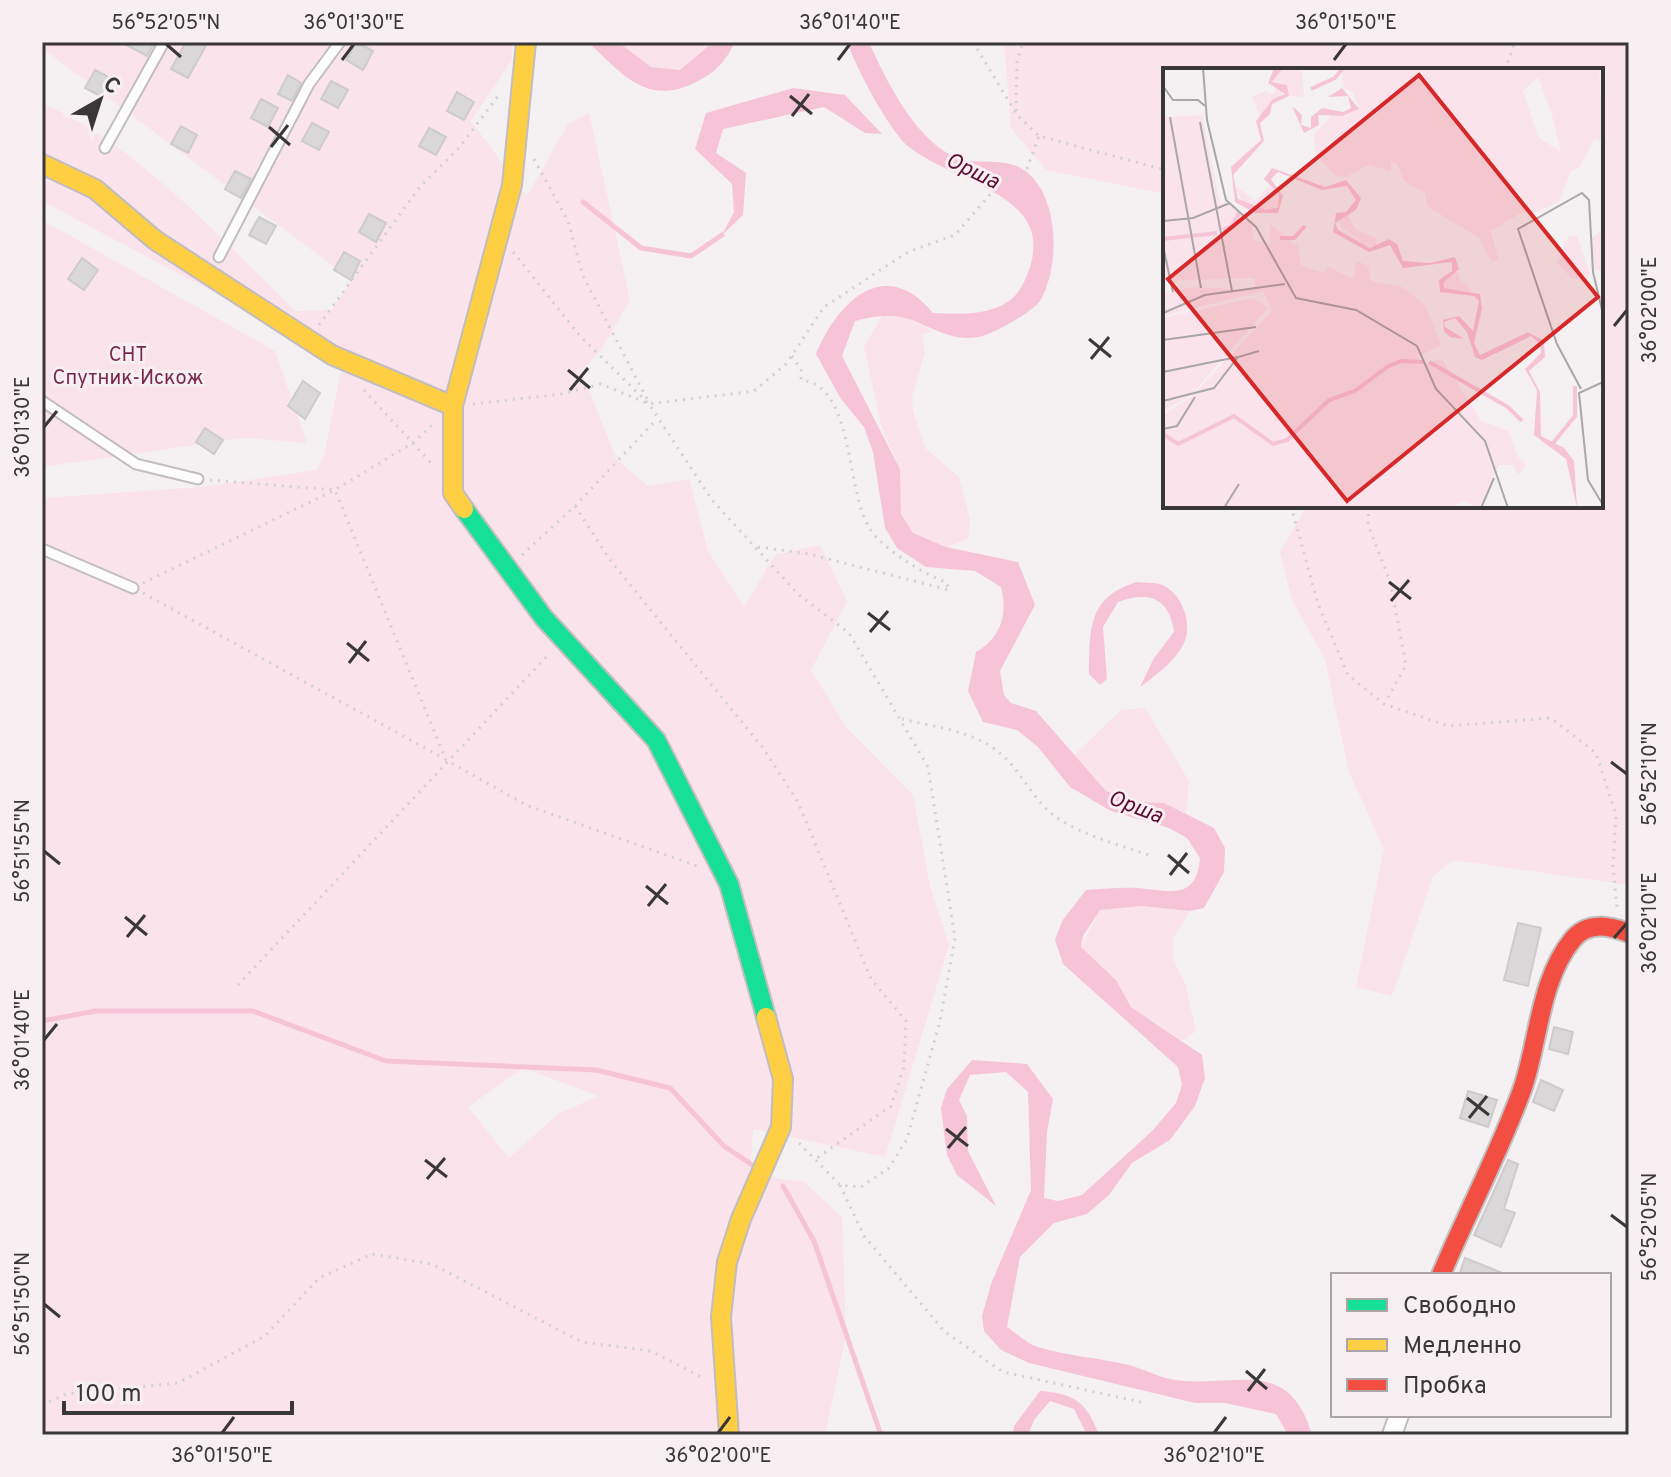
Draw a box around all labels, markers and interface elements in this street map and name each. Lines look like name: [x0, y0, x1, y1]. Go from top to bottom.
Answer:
text: 56°52'05"N: [112, 11, 220, 37]
text: 36°01'30"E: [303, 11, 405, 37]
text: 36°01'40"E: [799, 11, 901, 37]
text: 36°01'50"E: [1295, 11, 1397, 37]
north arrow: [60, 60, 140, 140]
inset map: [1163, 68, 1603, 508]
text: С: [97, 71, 125, 101]
water label: Орша: [941, 147, 1004, 197]
text: 36°02'00"E: [1638, 256, 1664, 364]
park label: СНТ Спутник-Искож: [53, 343, 203, 392]
text: 36°01'30"E: [11, 376, 37, 478]
text: 56°52'10"N: [1638, 722, 1664, 826]
water label: Орша: [1104, 785, 1167, 831]
text: 56°51'55"N: [11, 799, 37, 903]
text: 36°02'10"E: [1638, 872, 1664, 974]
text: 36°01'40"E: [11, 989, 37, 1091]
text: 56°52'05"N: [1638, 1173, 1664, 1281]
text: 56°51'50"N: [11, 1252, 37, 1356]
legend: [1331, 1273, 1611, 1417]
text: Свободно: [1403, 1292, 1516, 1322]
text: Медленно: [1403, 1332, 1522, 1362]
scale bar: [64, 1365, 292, 1415]
text: Пробка: [1403, 1372, 1487, 1402]
text: 100 m: [76, 1380, 142, 1410]
text: 36°01'50"E: [171, 1444, 273, 1470]
text: 36°02'00"E: [664, 1444, 772, 1470]
text: 36°02'10"E: [1163, 1444, 1265, 1470]

